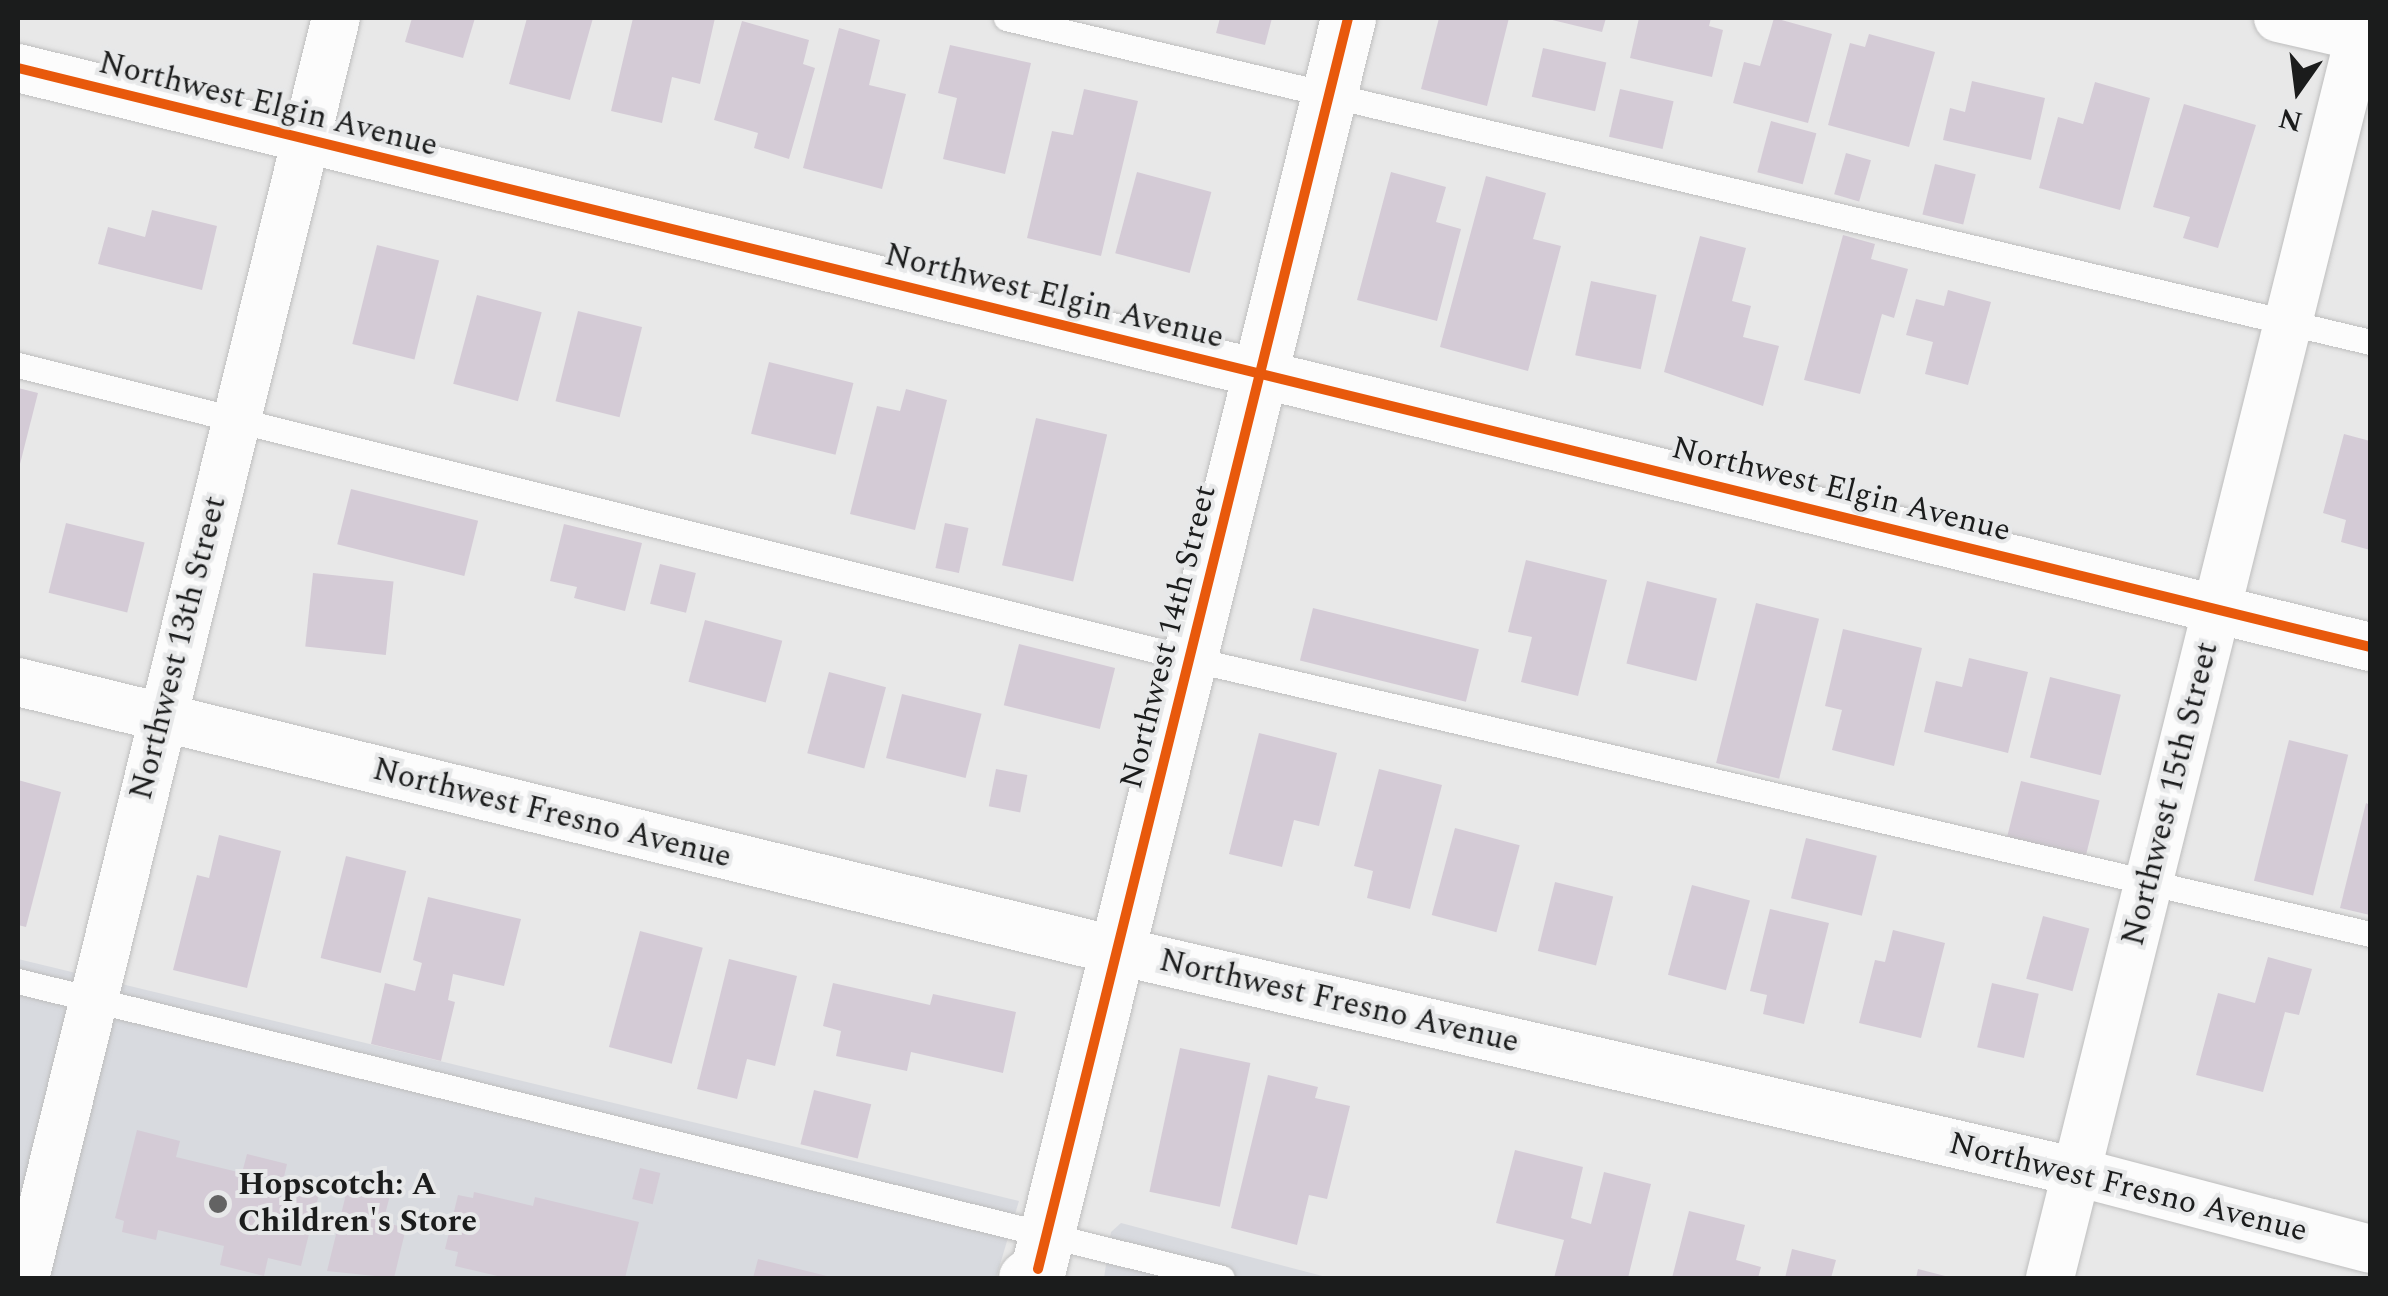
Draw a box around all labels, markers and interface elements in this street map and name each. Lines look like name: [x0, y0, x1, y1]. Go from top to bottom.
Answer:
north arrow: [2248, 40, 2348, 140]
street label: Northwest Elgin Avenue: [95, 44, 441, 166]
text: N: [2274, 96, 2307, 143]
street label: Northwest Elgin Avenue: [881, 236, 1227, 358]
street label: Northwest Elgin Avenue: [1668, 429, 2014, 551]
street label: Northwest 14th Street: [1113, 481, 1225, 793]
street label: Northwest 13th Street: [123, 492, 235, 804]
street label: Northwest 15th Street: [2115, 638, 2227, 950]
street label: Northwest Fresno Avenue: [369, 751, 735, 877]
street label: Northwest Fresno Avenue: [1155, 942, 1523, 1062]
street label: Northwest Fresno Avenue: [1945, 1125, 2311, 1251]
place label: Hopscotch: A Children's Store: [238, 1167, 477, 1242]
marker: Hopscotch: A Children's Store: [207, 1193, 229, 1215]

